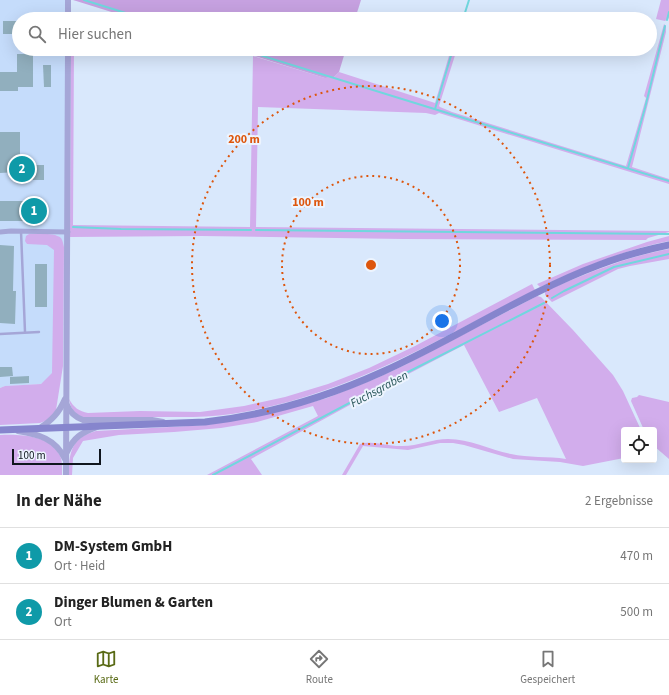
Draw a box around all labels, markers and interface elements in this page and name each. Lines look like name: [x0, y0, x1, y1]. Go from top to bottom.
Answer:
search box: [12, 12, 657, 56]
icon: search: [26, 23, 48, 45]
text: Hier suchen: [58, 24, 132, 45]
text: 200 m: [228, 131, 260, 148]
pin: 2: [9, 154, 35, 184]
text: 100 m: [292, 194, 324, 211]
pin: 1: [21, 196, 47, 226]
centre of rings: [364, 258, 378, 272]
your location: [432, 311, 452, 331]
water label: Fuchsgraben: [347, 367, 411, 412]
map controls: [621, 427, 657, 463]
button: locate: [621, 427, 657, 463]
scale bar: [12, 447, 101, 466]
text: 100 m: [18, 448, 46, 463]
text: In der Nähe: [16, 489, 102, 513]
text: 2 Ergebnisse: [585, 492, 653, 510]
text: DM-System GmbH: [54, 536, 172, 557]
text: 1: [26, 547, 32, 565]
text: 470 m: [620, 547, 653, 565]
text: Ort · Heid: [54, 557, 105, 575]
text: Dinger Blumen & Garten: [54, 592, 213, 613]
text: 2: [26, 603, 32, 621]
text: 500 m: [620, 603, 653, 621]
text: Ort: [54, 613, 72, 631]
tab: Karte: [94, 648, 118, 687]
tab: Route: [306, 648, 333, 687]
tab: Gespeichert: [520, 648, 575, 687]

